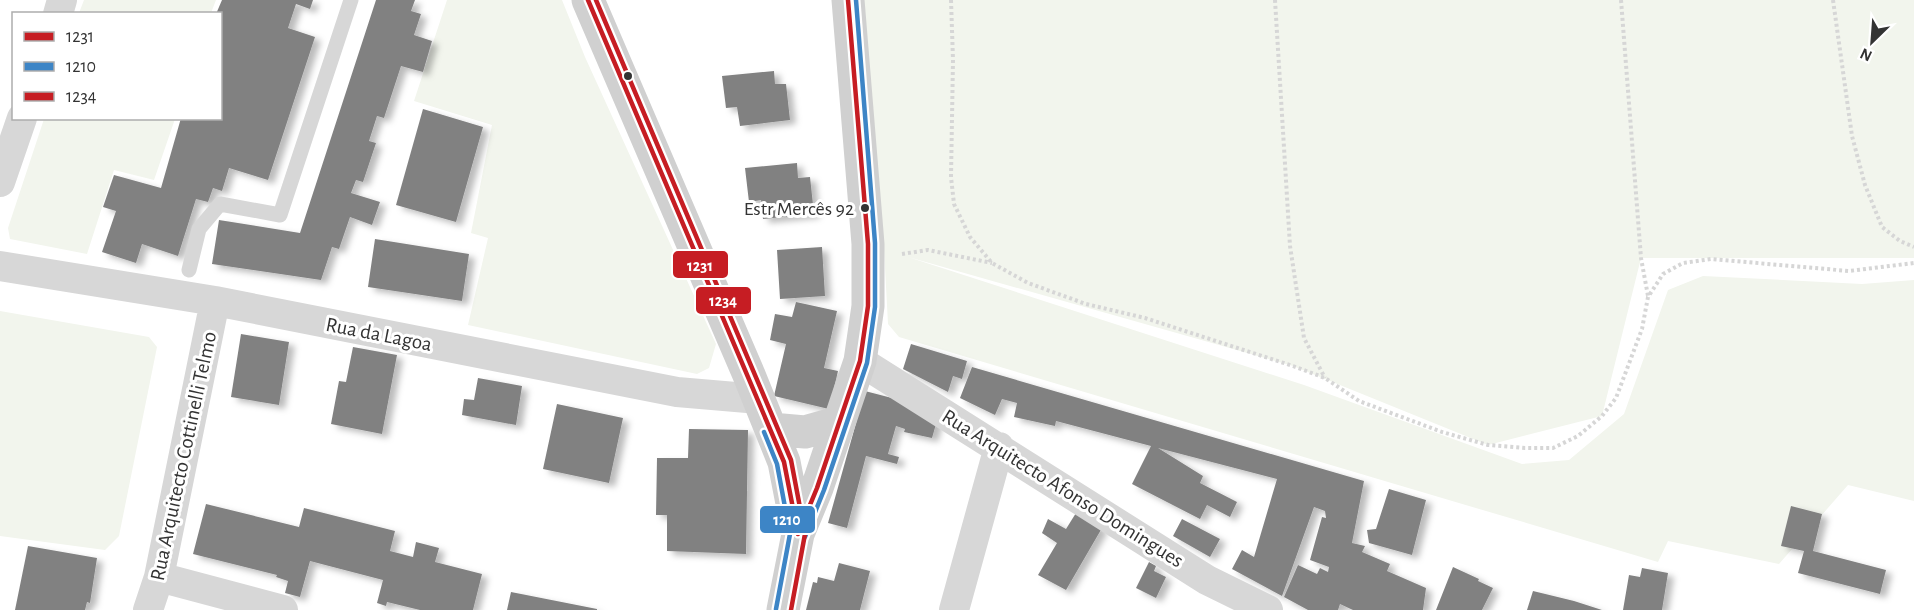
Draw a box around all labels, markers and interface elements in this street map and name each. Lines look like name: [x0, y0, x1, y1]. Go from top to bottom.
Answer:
legend: [12, 12, 222, 120]
north arrow: [1842, 12, 1902, 72]
text: 1231: [66, 28, 94, 46]
text: N: [1858, 45, 1875, 64]
text: 1210: [66, 58, 96, 76]
unlabelled marker: [622, 70, 634, 82]
text: 1234: [66, 88, 97, 106]
place label: Estr Mercês 92: [744, 199, 854, 219]
marker: Estr Mercês 92: [859, 202, 871, 214]
line badge: 1231: [672, 250, 729, 279]
text: 1231: [687, 258, 713, 274]
line badge: 1234: [695, 286, 752, 315]
text: 1234: [709, 293, 737, 309]
street label: Rua da Lagoa: [324, 314, 434, 355]
street label: Rua Arquitecto Cottinelli Telmo: [147, 330, 220, 583]
street label: Rua Arquitecto Afonso Domingues: [938, 405, 1187, 572]
line badge: 1210: [759, 505, 816, 534]
text: 1210: [773, 512, 801, 528]

